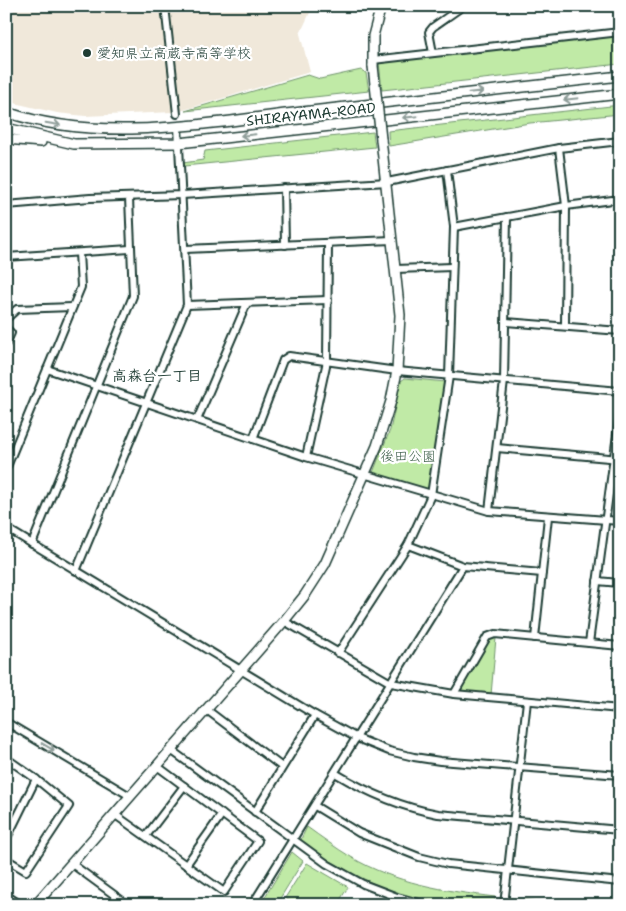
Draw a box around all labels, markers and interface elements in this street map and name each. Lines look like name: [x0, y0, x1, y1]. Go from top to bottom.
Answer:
place label: 愛知県立高蔵寺高等学校: [97, 44, 251, 62]
marker: 愛知県立高蔵寺高等学校: [81, 47, 93, 59]
one-way arrow: [468, 87, 484, 97]
one-way arrow: [564, 94, 580, 104]
street label: SHIRAYAMA-ROAD: [245, 98, 377, 130]
one-way arrow: [402, 112, 418, 122]
one-way arrow: [45, 120, 61, 130]
one-way arrow: [241, 130, 257, 140]
district label: 高森台一丁目: [112, 366, 202, 386]
park label: 後田公園: [380, 447, 436, 465]
one-way arrow: [41, 742, 55, 752]

